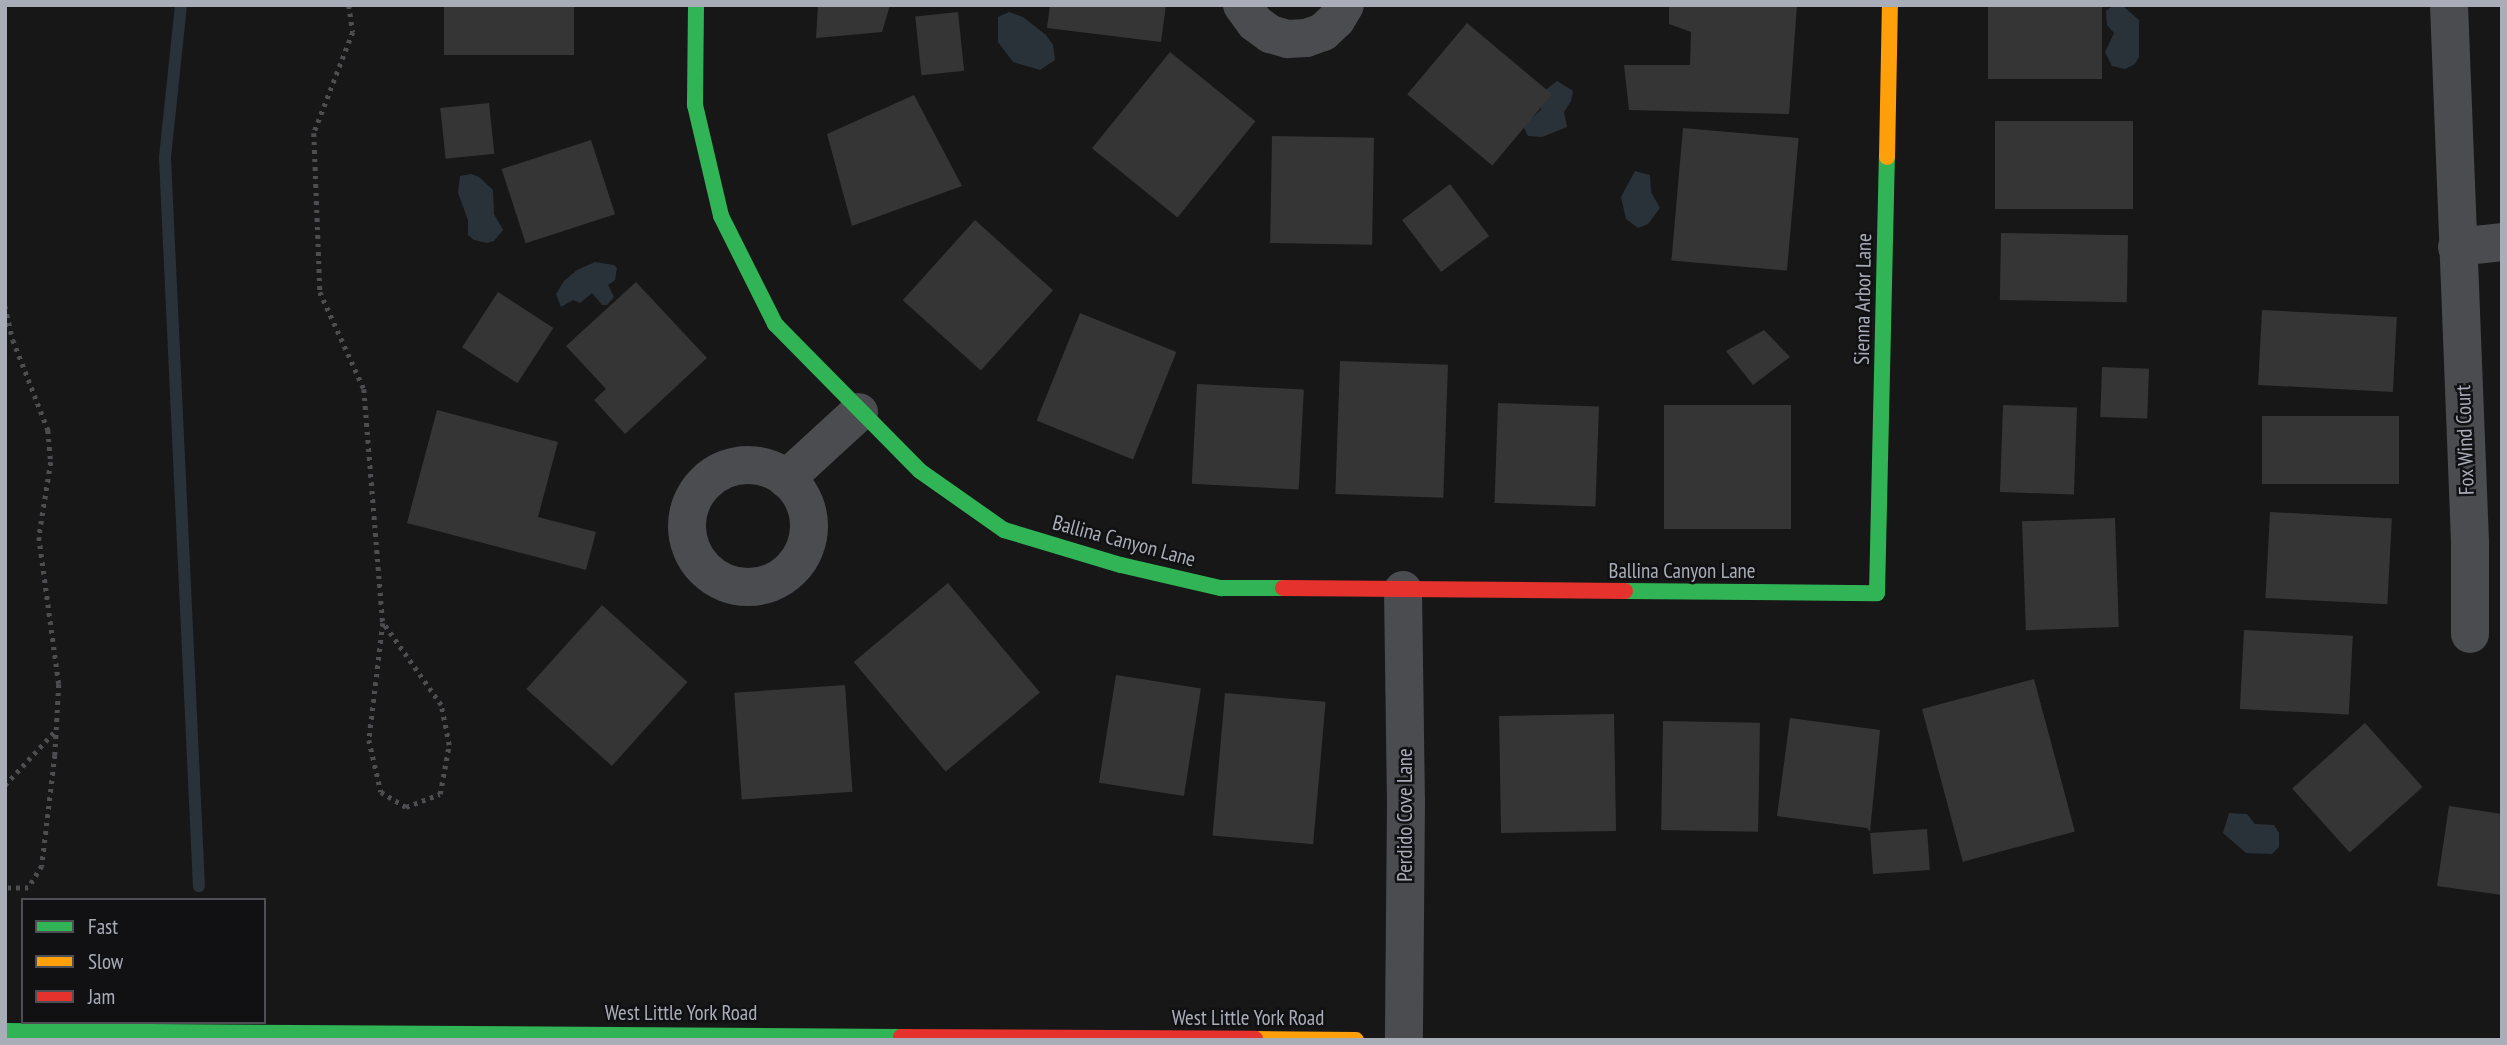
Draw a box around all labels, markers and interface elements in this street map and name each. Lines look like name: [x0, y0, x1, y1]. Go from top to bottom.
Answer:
street label: Sienna Arbor Lane: [1849, 233, 1877, 365]
street label: Fox Wind Court: [2450, 384, 2480, 496]
street label: Ballina Canyon Lane: [1050, 510, 1198, 572]
street label: Ballina Canyon Lane: [1608, 558, 1756, 584]
street label: Perdido Cove Lane: [1392, 748, 1418, 882]
legend: [21, 898, 266, 1024]
text: Fast: [88, 913, 118, 940]
text: Slow: [88, 948, 123, 975]
text: Jam: [88, 983, 115, 1010]
street label: West Little York Road: [604, 1000, 758, 1026]
street label: West Little York Road: [1171, 1005, 1325, 1031]

